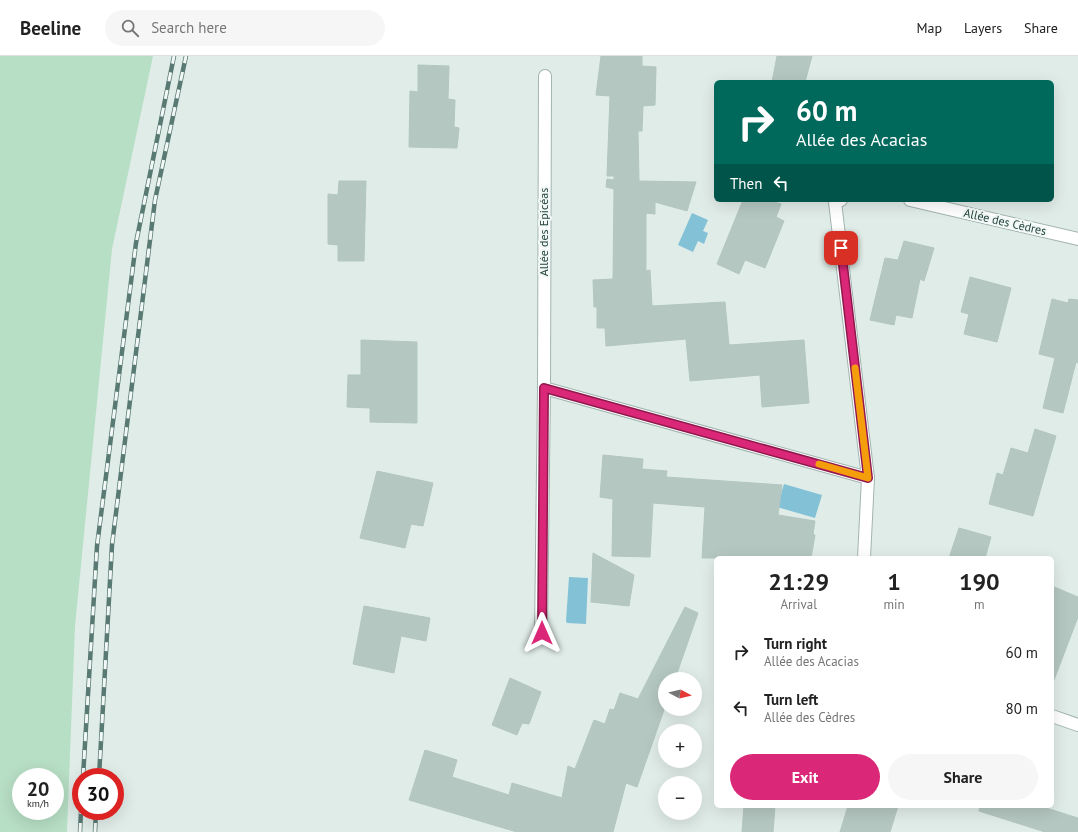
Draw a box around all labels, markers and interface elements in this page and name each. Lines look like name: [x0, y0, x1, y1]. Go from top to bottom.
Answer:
search box: [105, 10, 385, 46]
text: Beeline: [20, 16, 81, 40]
icon: search: [119, 17, 141, 39]
text: Search here: [151, 18, 227, 37]
text: Map: [916, 19, 942, 37]
text: Layers: [964, 19, 1002, 37]
text: Share: [1024, 19, 1058, 37]
text: 60 m: [796, 92, 857, 129]
icon: right: [730, 96, 782, 148]
text: Allée des Acacias: [796, 128, 927, 151]
icon: left: [770, 172, 792, 194]
text: Then: [730, 174, 762, 193]
street label: Allée des Epicéas: [536, 188, 551, 276]
street label: Allée des Cèdres: [962, 205, 1048, 238]
pin: [824, 231, 858, 265]
icon: arrive: [830, 237, 852, 259]
text: 21:29: [768, 566, 829, 597]
text: 1: [887, 566, 901, 597]
text: 190: [959, 566, 1000, 597]
text: Arrival: [781, 596, 817, 613]
text: min: [883, 596, 905, 613]
text: m: [974, 596, 985, 613]
position arrow: [521, 612, 563, 654]
text: Turn right: [764, 634, 827, 653]
icon: right: [730, 641, 752, 663]
text: 60 m: [1005, 643, 1038, 662]
text: Allée des Acacias: [764, 653, 859, 670]
north arrow: [658, 672, 702, 716]
map controls: [658, 672, 702, 820]
text: Turn left: [764, 690, 818, 709]
icon: left: [730, 697, 752, 719]
text: 80 m: [1005, 699, 1038, 718]
text: Allée des Cèdres: [764, 709, 855, 726]
button: +: [658, 724, 702, 768]
button: Exit: [730, 754, 880, 800]
button: Share: [888, 754, 1038, 800]
speed limit sign: 30: [72, 768, 124, 820]
text: 20: [27, 776, 49, 802]
button: −: [658, 776, 702, 820]
text: km/h: [27, 797, 49, 810]

